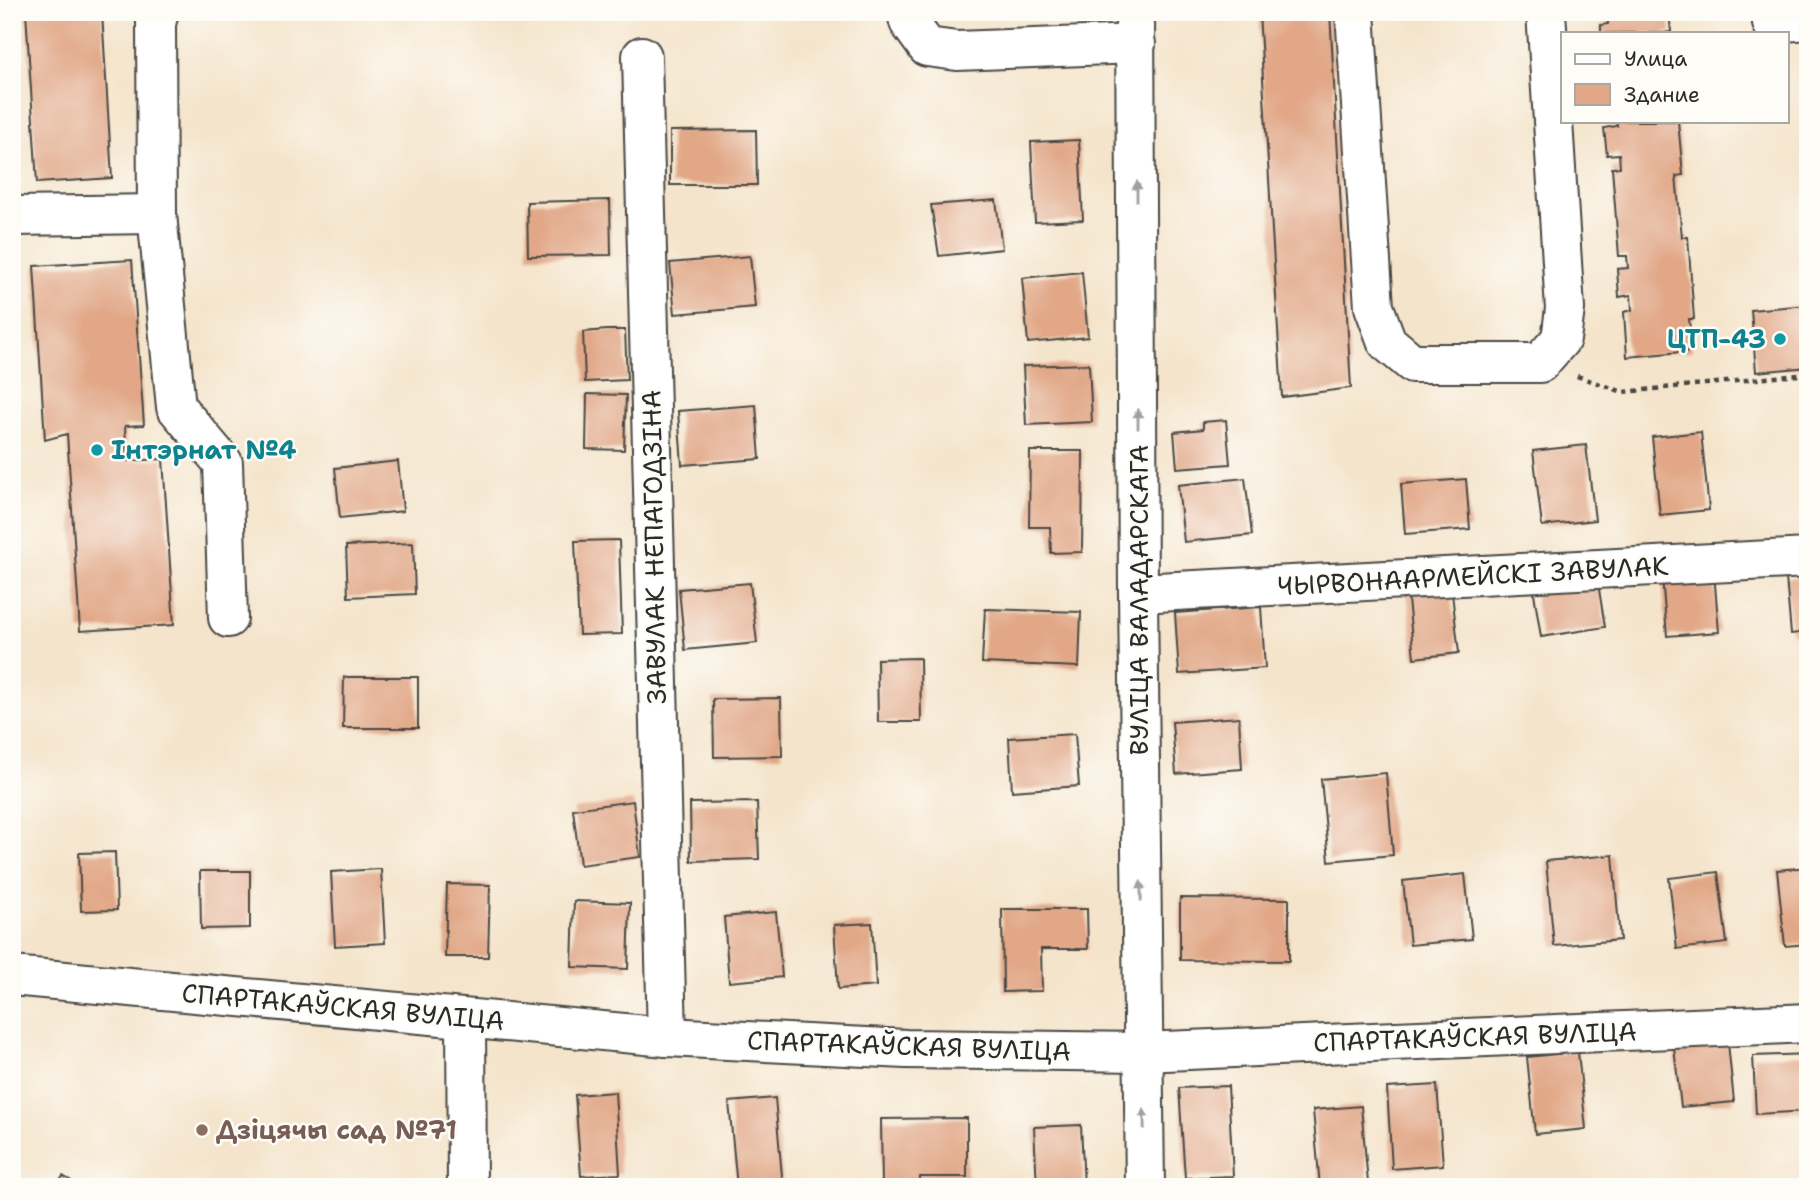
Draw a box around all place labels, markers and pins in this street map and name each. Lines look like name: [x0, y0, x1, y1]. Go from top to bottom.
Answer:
place label: ЦТП-43: [1667, 321, 1766, 356]
marker: ЦТП-43: [1772, 331, 1788, 347]
place label: Інтэрнат №4: [111, 432, 297, 467]
marker: Інтэрнат №4: [89, 442, 105, 458]
place label: Дзіцячы сад №71: [216, 1112, 457, 1147]
marker: Дзіцячы сад №71: [194, 1122, 210, 1138]

